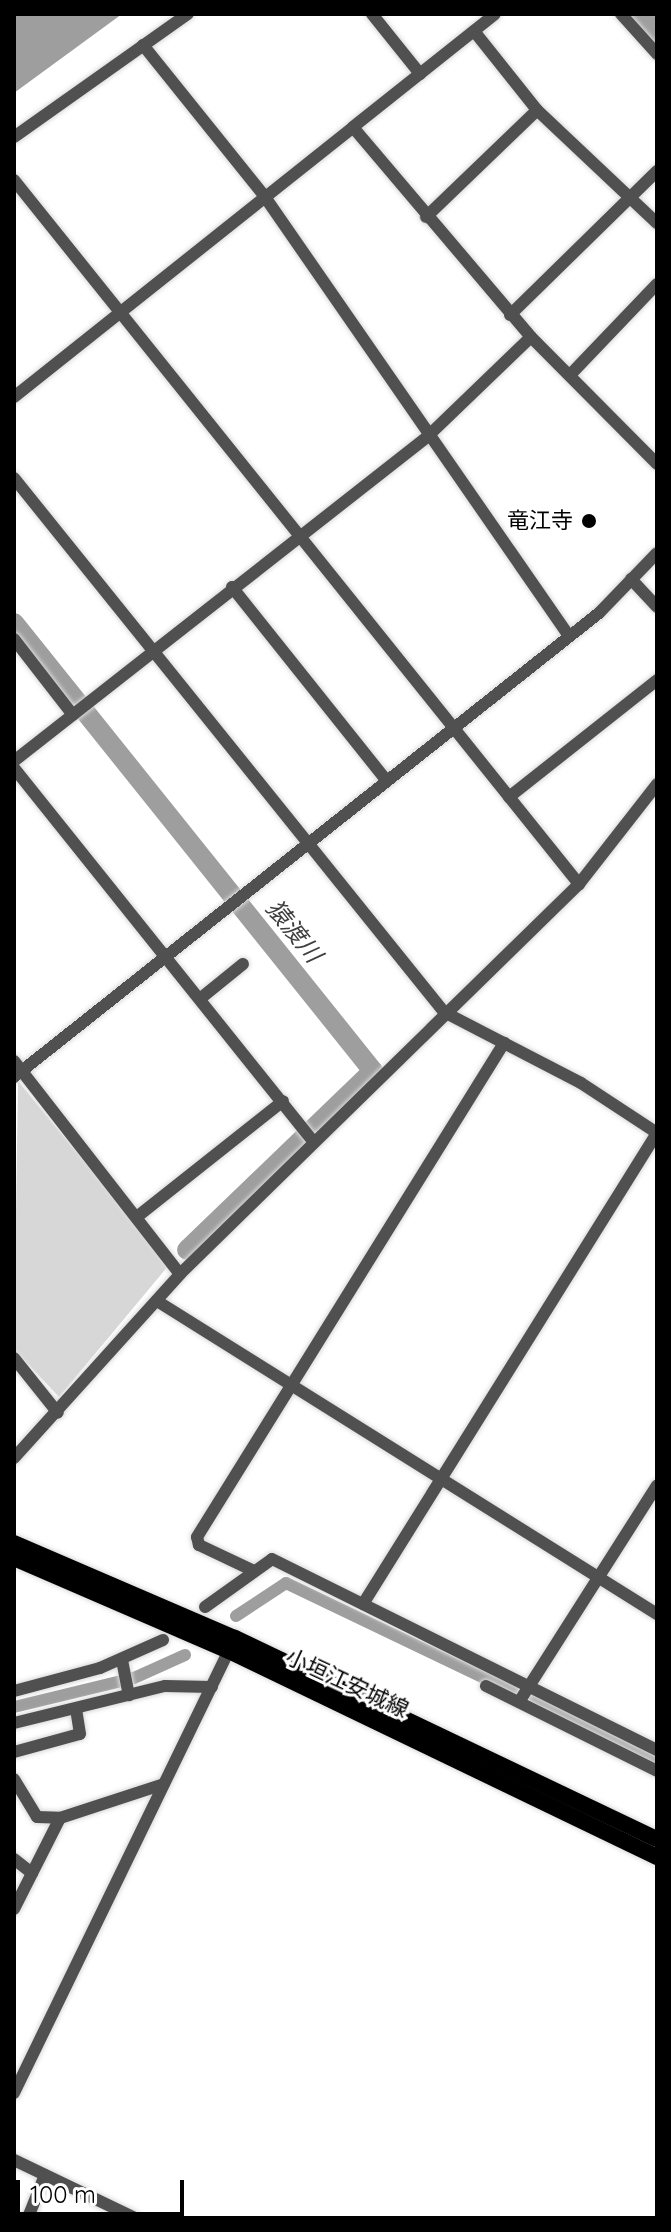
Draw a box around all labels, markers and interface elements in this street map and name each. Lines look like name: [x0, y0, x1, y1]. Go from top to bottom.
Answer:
place label: 竜江寺: [507, 508, 573, 534]
marker: 竜江寺: [580, 512, 598, 530]
water label: 猿渡川: [260, 894, 328, 968]
street label: 小垣江安城線: [282, 1643, 412, 1723]
scale bar: [20, 2164, 188, 2214]
text: 100 m: [30, 2179, 96, 2209]

